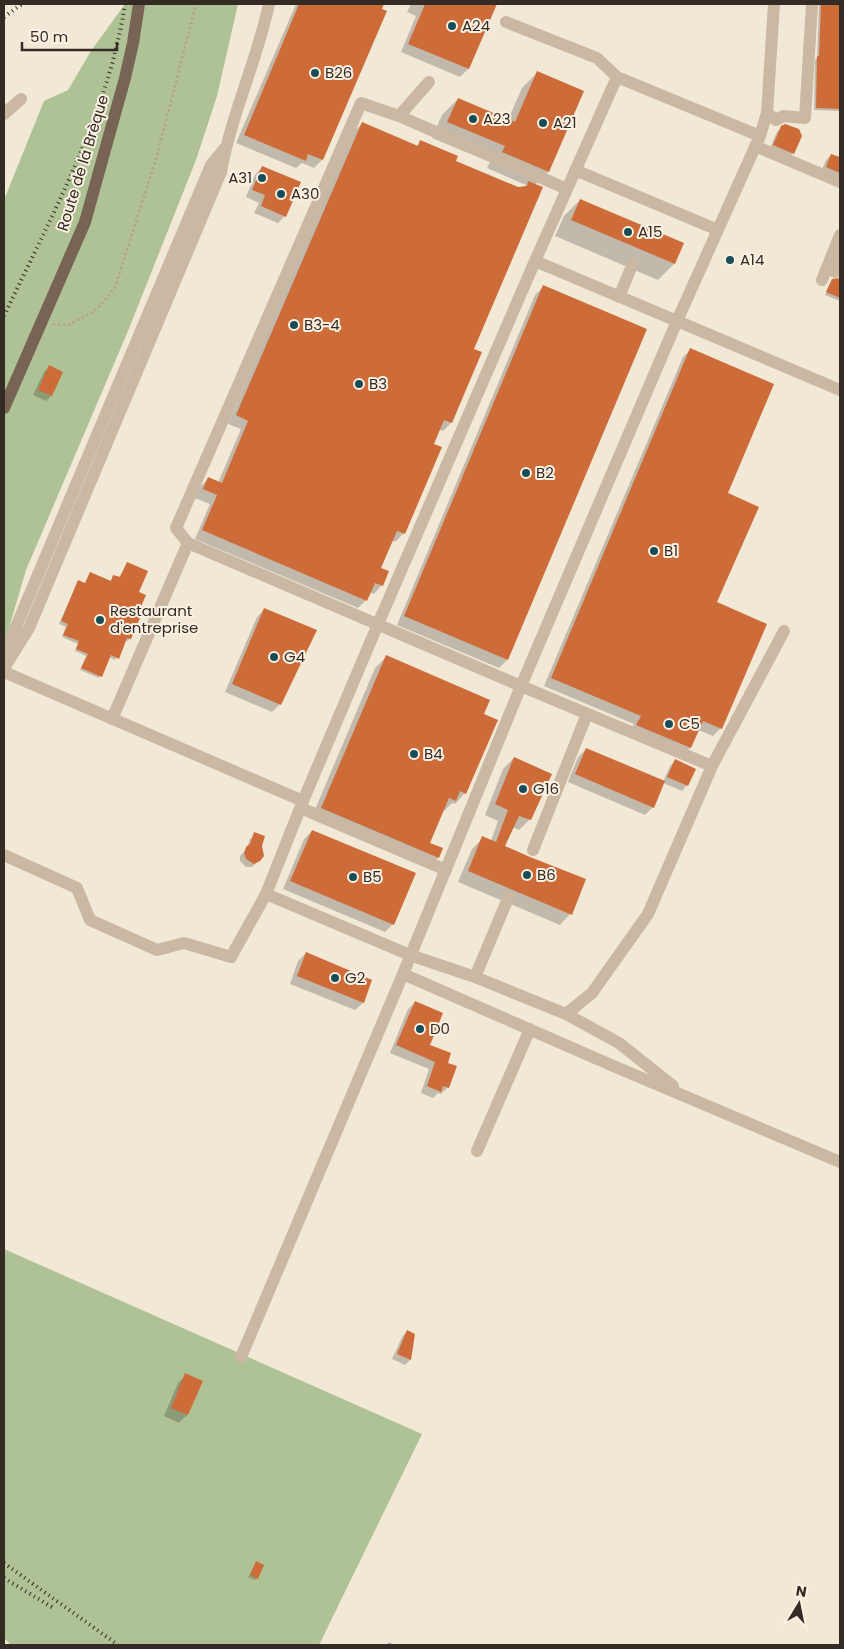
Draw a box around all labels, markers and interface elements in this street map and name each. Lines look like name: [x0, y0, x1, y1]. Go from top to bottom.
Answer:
place label: A24: [462, 15, 490, 36]
scale bar: [22, 20, 118, 52]
marker: A24: [446, 20, 458, 32]
text: 50 m: [30, 26, 68, 47]
place label: B26: [325, 62, 352, 83]
marker: B26: [309, 67, 321, 79]
street label: Route de la Brèque: [52, 92, 113, 234]
place label: A23: [483, 108, 511, 129]
place label: A21: [553, 112, 577, 133]
marker: A23: [467, 113, 479, 125]
marker: A21: [537, 117, 549, 129]
place label: A31: [228, 167, 252, 188]
marker: A31: [256, 172, 268, 184]
place label: A30: [291, 183, 319, 204]
marker: A30: [275, 188, 287, 200]
place label: A15: [638, 221, 662, 242]
marker: A15: [622, 226, 634, 238]
place label: A14: [740, 249, 764, 270]
marker: A14: [724, 254, 736, 266]
place label: B3-4: [304, 314, 340, 335]
marker: B3-4: [288, 319, 300, 331]
place label: B3: [369, 373, 387, 394]
marker: B3: [353, 378, 365, 390]
place label: B2: [536, 462, 554, 483]
marker: B2: [520, 467, 532, 479]
place label: B1: [664, 540, 678, 561]
marker: B1: [648, 545, 660, 557]
place label: Restaurant d'entreprise: [110, 600, 198, 638]
marker: Restaurant d'entreprise: [94, 614, 106, 626]
place label: G4: [284, 646, 305, 667]
marker: G4: [268, 651, 280, 663]
place label: C5: [679, 713, 700, 734]
marker: C5: [663, 718, 675, 730]
place label: B4: [424, 743, 443, 764]
marker: B4: [408, 748, 420, 760]
place label: G16: [533, 778, 559, 799]
marker: G16: [517, 783, 529, 795]
place label: B6: [537, 864, 556, 885]
place label: B5: [363, 866, 382, 887]
marker: B6: [521, 869, 533, 881]
marker: B5: [347, 871, 359, 883]
place label: G2: [345, 967, 365, 988]
marker: G2: [329, 972, 341, 984]
place label: D0: [430, 1018, 450, 1039]
marker: D0: [414, 1023, 426, 1035]
north arrow: [774, 1579, 824, 1629]
text: N: [794, 1580, 808, 1602]

